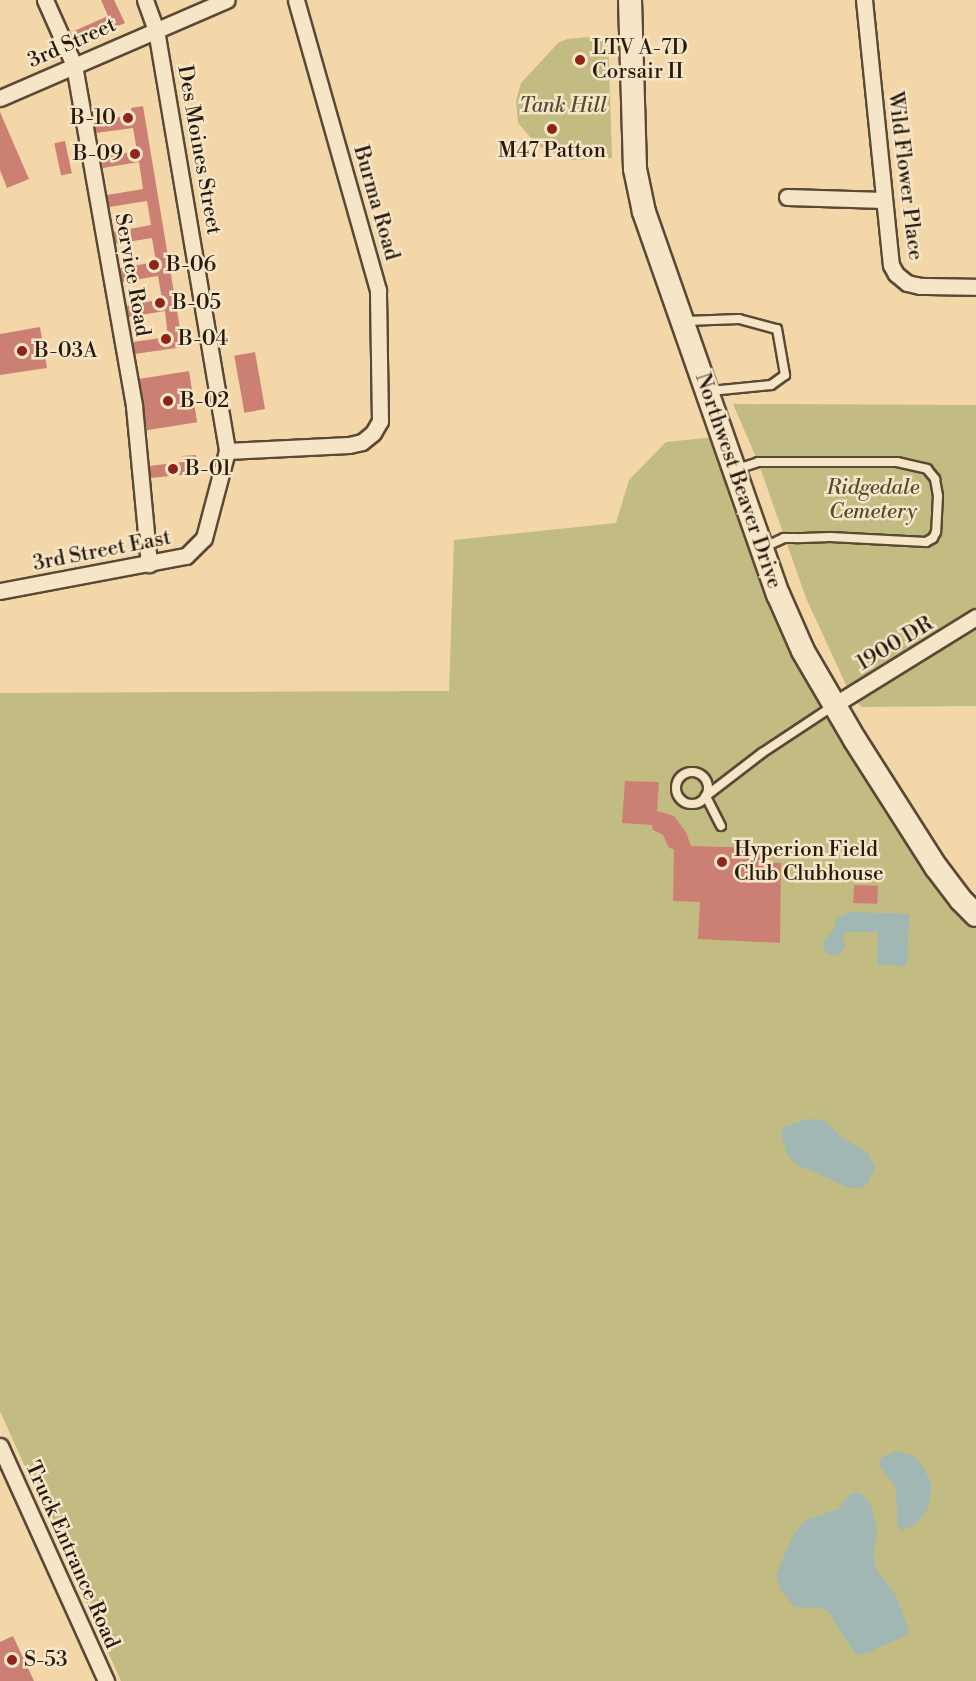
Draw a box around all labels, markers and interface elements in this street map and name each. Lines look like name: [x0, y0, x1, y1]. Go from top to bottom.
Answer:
street label: 3rd Street: [24, 12, 120, 74]
place label: LTV A-7D Corsair II: [592, 35, 688, 85]
marker: LTV A-7D Corsair II: [573, 53, 587, 67]
street label: Des Moines Street: [172, 63, 226, 237]
street label: Wild Flower Place: [882, 90, 928, 262]
park label: Tank Hill: [519, 93, 607, 119]
place label: B-10: [70, 105, 116, 131]
marker: B-10: [121, 111, 135, 125]
marker: M47 Patton: [545, 122, 559, 136]
place label: M47 Patton: [498, 138, 606, 164]
place label: B-09: [73, 141, 123, 167]
street label: Burma Road: [348, 143, 404, 263]
marker: B-09: [128, 147, 142, 161]
street label: Service Road: [109, 212, 155, 338]
place label: B-06: [166, 252, 216, 278]
marker: B-06: [147, 258, 161, 272]
place label: B-05: [172, 290, 221, 316]
marker: B-05: [153, 296, 167, 310]
place label: B-04: [178, 326, 228, 352]
marker: B-04: [159, 332, 173, 346]
place label: B-03A: [34, 338, 98, 364]
marker: B-03A: [15, 344, 29, 358]
street label: Northwest Beaver Drive: [689, 370, 787, 592]
place label: B-02: [180, 388, 229, 414]
marker: B-02: [161, 394, 175, 408]
place label: B-01: [185, 456, 231, 482]
marker: B-01: [166, 462, 180, 476]
park label: Ridgedale Cemetery: [826, 475, 920, 525]
street label: 3rd Street East: [31, 525, 173, 577]
street label: 1900 DR: [853, 612, 937, 676]
place label: Hyperion Field Club Clubhouse: [734, 837, 884, 887]
marker: Hyperion Field Club Clubhouse: [715, 855, 729, 869]
street label: Truck Entrance Road: [19, 1458, 125, 1652]
place label: S-53: [24, 1647, 68, 1673]
marker: S-53: [5, 1653, 19, 1667]

